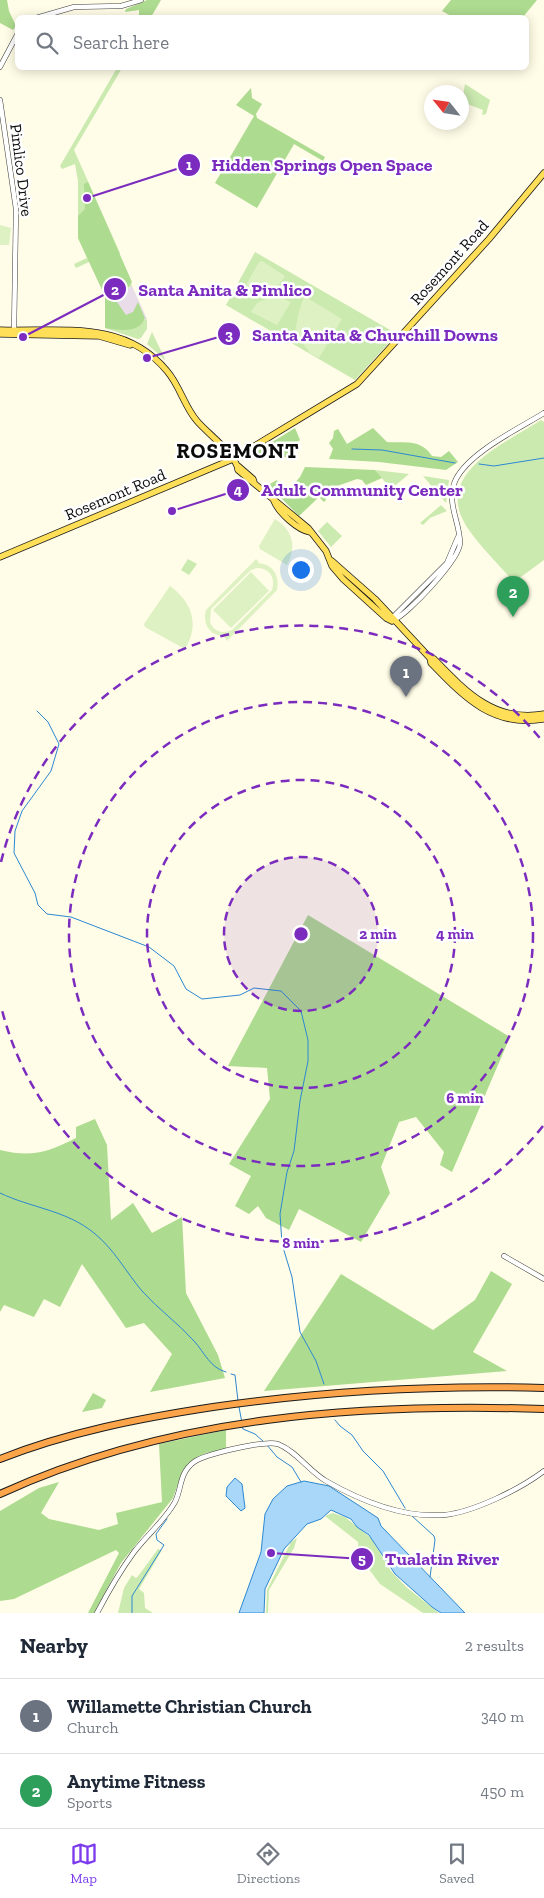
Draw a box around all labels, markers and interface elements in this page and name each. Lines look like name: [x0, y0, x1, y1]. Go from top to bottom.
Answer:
search box: [15, 15, 529, 70]
icon: search: [33, 29, 61, 57]
text: Search here: [73, 31, 169, 54]
north arrow: [424, 85, 469, 130]
street label: Pimlico Drive: [6, 123, 37, 217]
callout: Hidden Springs Open Space: [177, 148, 443, 181]
text: Hidden Springs Open Space: [212, 154, 433, 176]
text: 1: [186, 156, 192, 174]
street label: Rosemont Road: [406, 216, 493, 309]
callout: Santa Anita & Pimlico: [103, 273, 322, 306]
text: Santa Anita & Pimlico: [138, 279, 312, 301]
text: 2: [111, 281, 119, 299]
callout: Santa Anita & Churchill Downs: [216, 318, 508, 351]
text: Santa Anita & Churchill Downs: [252, 324, 498, 346]
text: 3: [225, 326, 233, 344]
district label: ROSEMONT: [176, 438, 300, 463]
street label: Rosemont Road: [62, 465, 169, 524]
callout: Adult Community Center: [226, 473, 473, 506]
text: Adult Community Center: [261, 479, 463, 501]
text: 4: [234, 481, 243, 499]
your location: [288, 557, 314, 583]
pin: 2: [497, 576, 529, 617]
pin: 1: [390, 656, 422, 697]
centre of rings: [292, 925, 310, 943]
text: 2 min: [359, 925, 397, 943]
text: 4 min: [436, 925, 474, 943]
text: 6 min: [446, 1089, 484, 1107]
text: 8 min: [282, 1234, 320, 1252]
callout: Tualatin River: [350, 1542, 509, 1575]
text: Tualatin River: [385, 1548, 499, 1570]
text: 5: [358, 1550, 366, 1568]
text: Nearby: [20, 1633, 88, 1658]
text: 2 results: [465, 1636, 524, 1655]
text: Willamette Christian Church: [67, 1695, 312, 1718]
text: 1: [33, 1707, 39, 1726]
text: 340 m: [481, 1707, 524, 1726]
text: Church: [67, 1718, 118, 1737]
text: Anytime Fitness: [67, 1770, 206, 1793]
text: 2: [32, 1782, 40, 1801]
text: 450 m: [481, 1782, 524, 1801]
text: Sports: [67, 1793, 112, 1812]
tab: Map: [70, 1840, 98, 1887]
tab: Directions: [237, 1840, 300, 1887]
tab: Saved: [439, 1840, 474, 1887]

